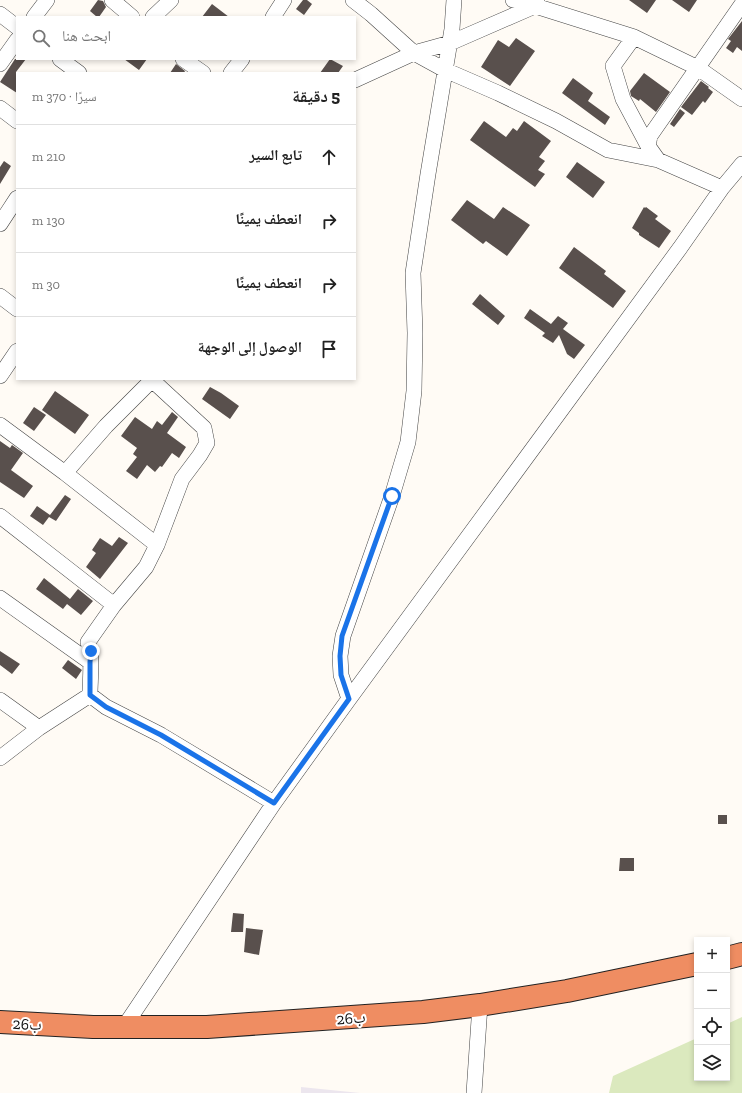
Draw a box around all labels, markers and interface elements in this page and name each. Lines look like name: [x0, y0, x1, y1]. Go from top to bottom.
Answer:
search box: [16, 16, 356, 60]
icon: search: [30, 27, 52, 49]
text: ابحث هنا: [62, 27, 111, 45]
text: 5 دقيقة: [292, 86, 340, 106]
text: سيرًا · 370 m: [32, 89, 97, 104]
text: تابع السير: [249, 146, 302, 164]
icon: ahead: [318, 146, 340, 168]
text: 210 m: [32, 149, 65, 164]
text: انعطف يمينًا: [236, 210, 302, 228]
icon: right: [318, 210, 340, 232]
text: 130 m: [32, 213, 65, 228]
text: انعطف يمينًا: [236, 274, 302, 292]
icon: right: [318, 274, 340, 296]
text: 30 m: [32, 277, 60, 292]
text: الوصول إلى الوجهة: [198, 338, 302, 356]
icon: arrive: [318, 338, 340, 360]
route start: [383, 487, 401, 505]
route end: [82, 642, 100, 660]
map controls: [694, 937, 730, 1081]
button: +: [694, 937, 730, 973]
button: −: [694, 973, 730, 1009]
street label: 26ب: [336, 1008, 366, 1028]
button: locate: [694, 1009, 730, 1045]
street label: 26ب: [12, 1014, 42, 1034]
button: layers: [694, 1045, 730, 1081]

